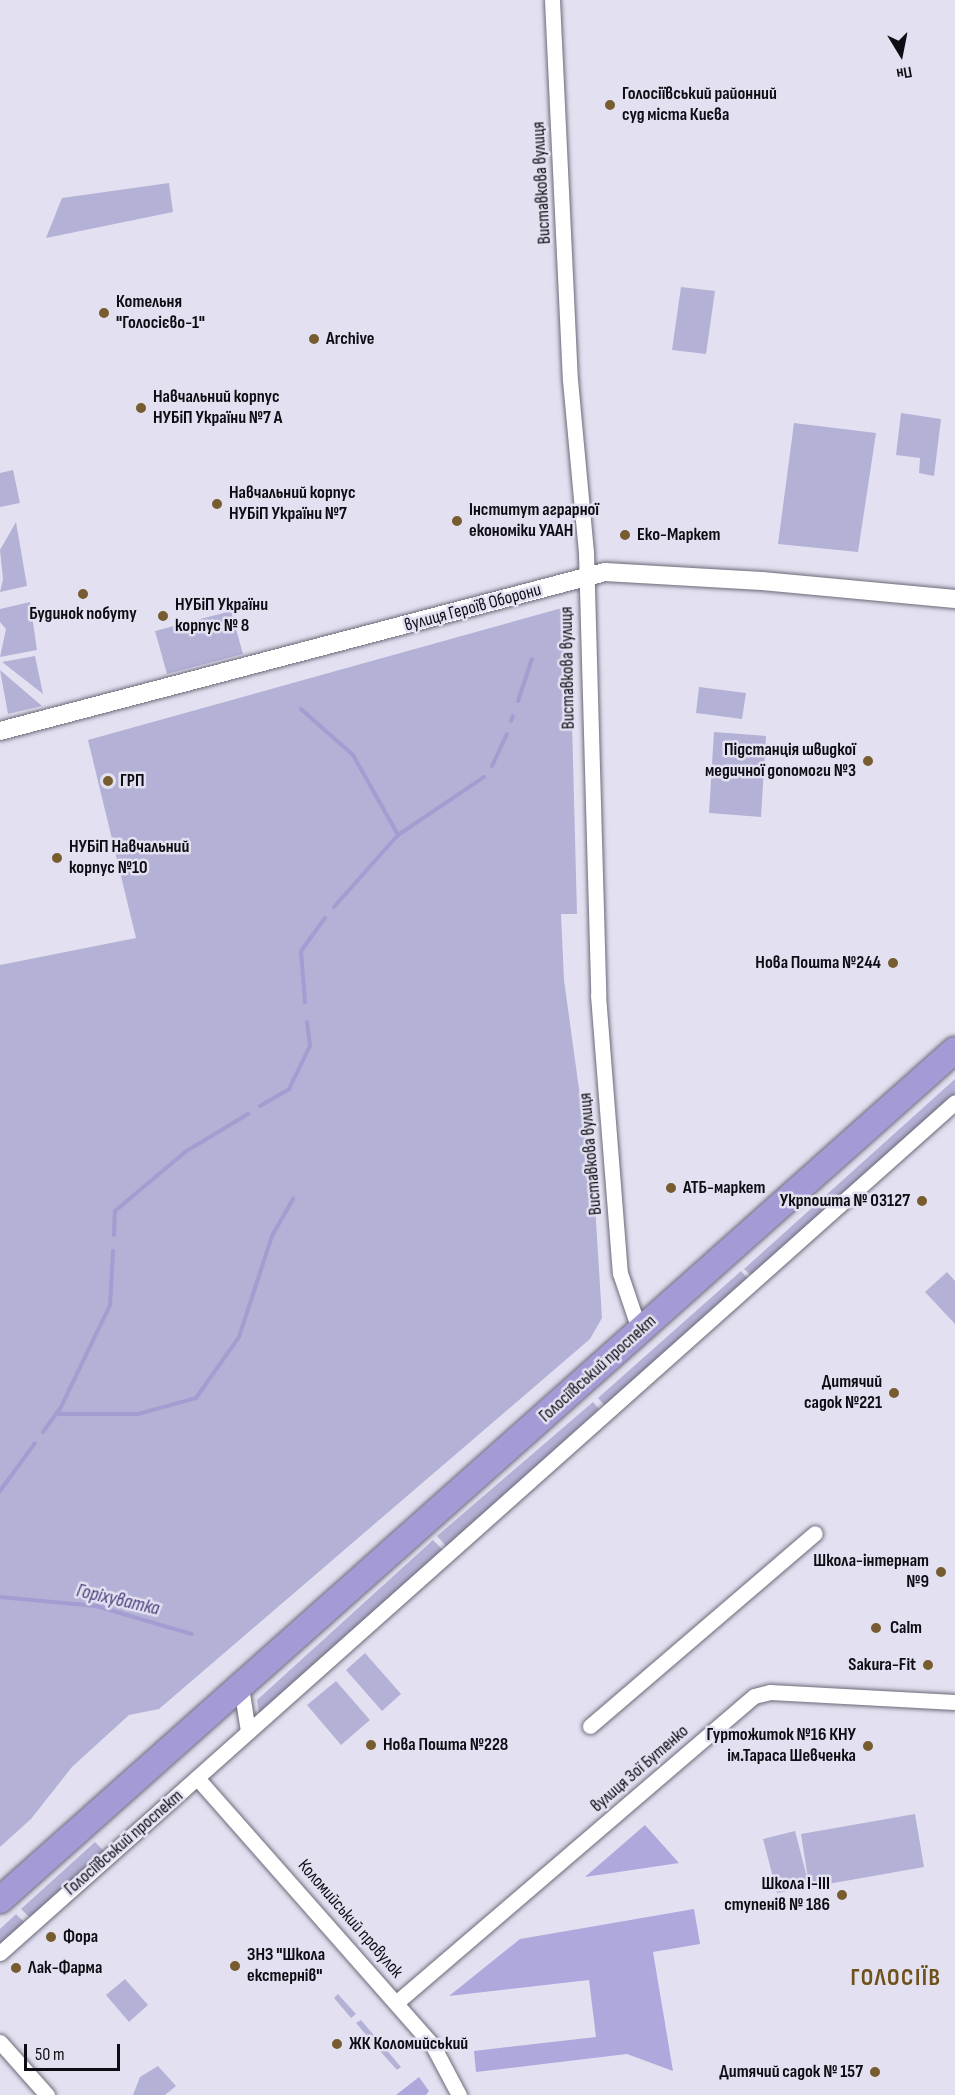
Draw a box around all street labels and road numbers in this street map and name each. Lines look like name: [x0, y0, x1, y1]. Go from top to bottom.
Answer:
street label: Виставкова вулиця: [528, 121, 556, 245]
street label: вулиця Героїв Оборони: [402, 579, 544, 637]
street label: Виставкова вулиця: [556, 606, 580, 730]
street label: Виставкова вулиця: [575, 1092, 607, 1216]
street label: Голосіївський проспект: [535, 1311, 661, 1427]
street label: вулиця Зої Бутенко: [587, 1721, 693, 1817]
street label: Голосіївський проспект: [60, 1786, 188, 1900]
street label: Коломийський провулок: [293, 1855, 407, 1983]

